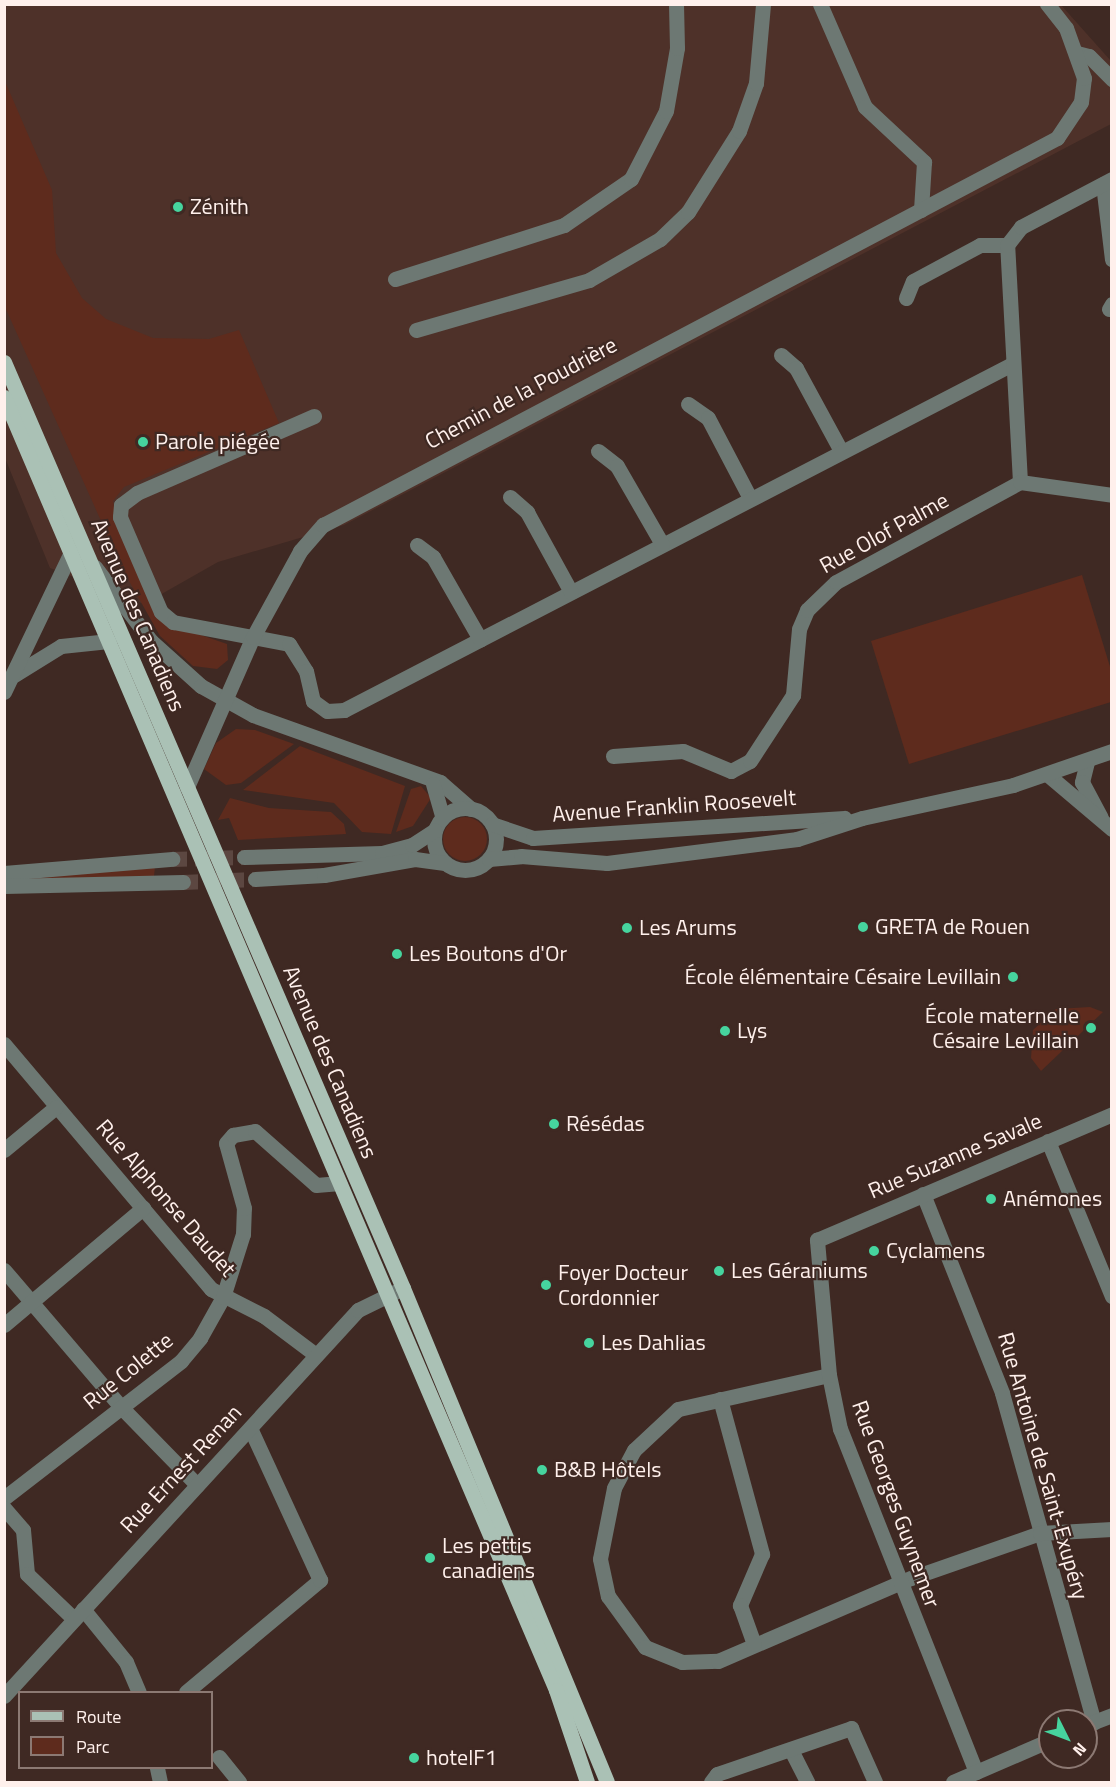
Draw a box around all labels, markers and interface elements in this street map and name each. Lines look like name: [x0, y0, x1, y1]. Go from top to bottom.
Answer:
place label: Zénith: [190, 194, 249, 220]
marker: Zénith: [171, 200, 185, 214]
street label: Chemin de la Poudrière: [421, 331, 621, 455]
place label: Parole piégée: [155, 429, 280, 455]
marker: Parole piégée: [136, 435, 150, 449]
street label: Rue Olof Palme: [815, 487, 953, 579]
street label: Avenue des Canadiens: [85, 515, 191, 715]
street label: Avenue Franklin Roosevelt: [551, 784, 797, 828]
place label: GRETA de Rouen: [875, 914, 1030, 940]
place label: Les Arums: [639, 915, 737, 941]
marker: GRETA de Rouen: [856, 920, 870, 934]
marker: Les Arums: [620, 921, 634, 935]
place label: Les Boutons d'Or: [409, 941, 567, 967]
marker: Les Boutons d'Or: [390, 947, 404, 961]
street label: Avenue des Canadiens: [277, 962, 383, 1162]
place label: École élémentaire Césaire Levillain: [685, 964, 1001, 990]
marker: École élémentaire Césaire Levillain: [1006, 970, 1020, 984]
place label: École maternelle Césaire Levillain: [925, 1002, 1079, 1054]
place label: Lys: [737, 1018, 767, 1044]
marker: École maternelle Césaire Levillain: [1084, 1021, 1098, 1035]
marker: Lys: [718, 1024, 732, 1038]
street label: Rue Suzanne Savale: [864, 1108, 1046, 1204]
place label: Résédas: [566, 1111, 645, 1137]
street label: Rue Alphonse Daudet: [91, 1114, 241, 1282]
marker: Résédas: [547, 1117, 561, 1131]
place label: Anémones: [1003, 1186, 1102, 1212]
marker: Anémones: [984, 1192, 998, 1206]
place label: Cyclamens: [886, 1238, 985, 1264]
marker: Cyclamens: [867, 1244, 881, 1258]
place label: Les Géraniums: [731, 1258, 868, 1284]
place label: Foyer Docteur Cordonnier: [558, 1259, 688, 1310]
marker: Les Géraniums: [712, 1264, 726, 1278]
marker: Foyer Docteur Cordonnier: [539, 1278, 553, 1292]
street label: Rue Colette: [78, 1327, 178, 1415]
street label: Rue Antoine de Saint-Exupéry: [992, 1329, 1094, 1603]
place label: Les Dahlias: [601, 1330, 706, 1356]
marker: Les Dahlias: [582, 1336, 596, 1350]
street label: Rue Georges Guynemer: [846, 1397, 946, 1611]
street label: Rue Ernest Renan: [115, 1399, 247, 1539]
place label: B&B Hôtels: [554, 1457, 661, 1483]
marker: B&B Hôtels: [535, 1463, 549, 1477]
place label: Les pettis canadiens: [442, 1532, 535, 1584]
marker: Les pettis canadiens: [423, 1551, 437, 1565]
legend: [18, 1691, 213, 1769]
text: Route: [76, 1703, 121, 1730]
north arrow: [1038, 1709, 1098, 1769]
text: Parc: [76, 1733, 110, 1760]
text: N: [1067, 1738, 1093, 1762]
place label: hotelF1: [426, 1745, 497, 1771]
marker: hotelF1: [407, 1751, 421, 1765]

